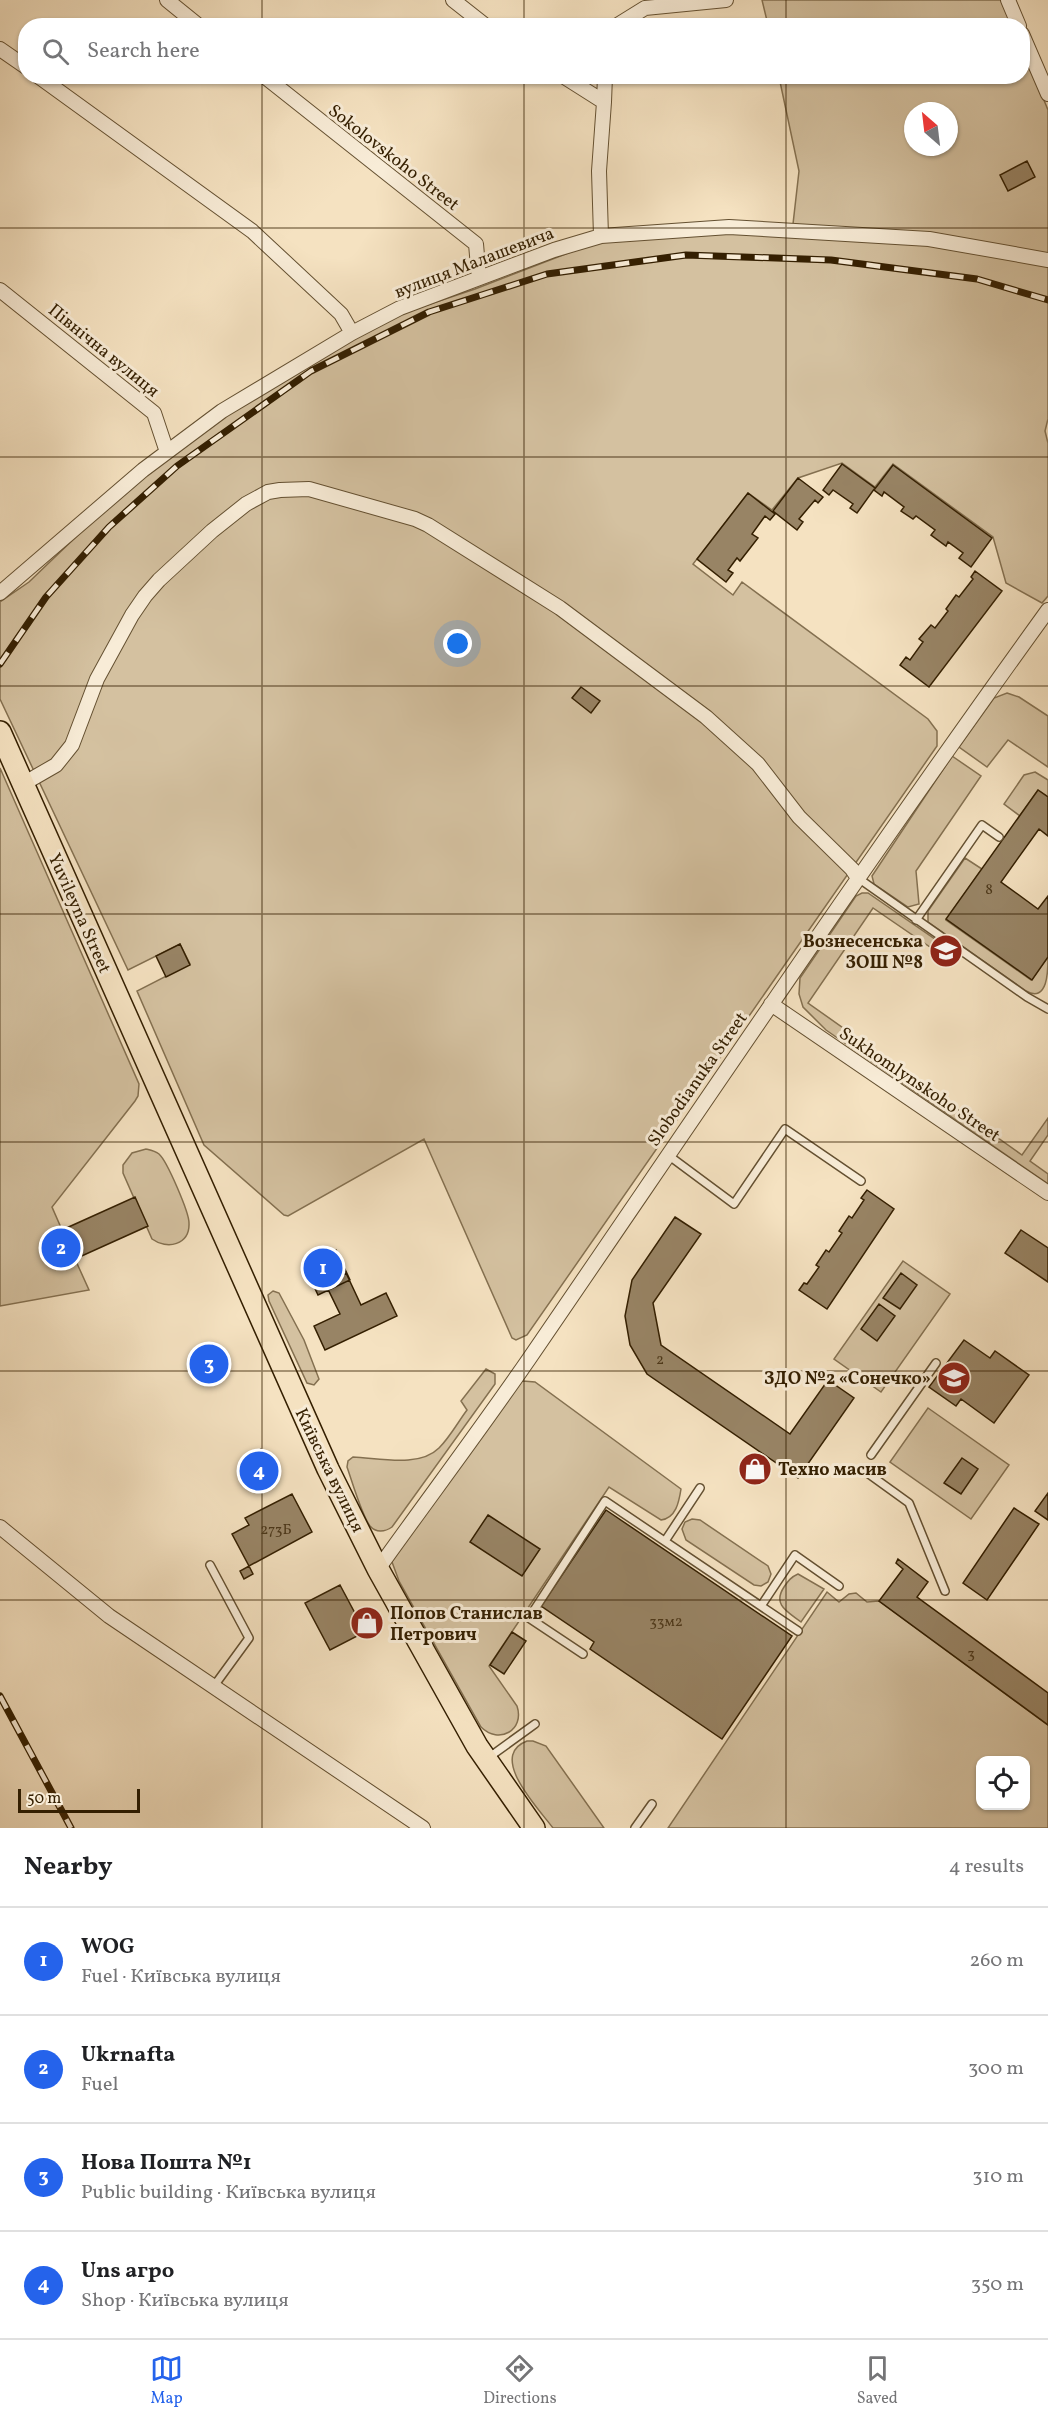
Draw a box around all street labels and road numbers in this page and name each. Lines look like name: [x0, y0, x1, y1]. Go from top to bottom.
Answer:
street label: Sokolovskoho Street: [322, 99, 464, 217]
street label: вулиця Малашевича: [391, 221, 558, 305]
street label: Північна вулиця: [42, 298, 164, 404]
street label: Yuvileyna Street: [41, 850, 116, 978]
street label: Slobodianuka Street: [642, 1008, 754, 1152]
street label: Sukhomlynskoho Street: [834, 1022, 1005, 1149]
street label: Київська вулиця: [288, 1404, 370, 1537]

